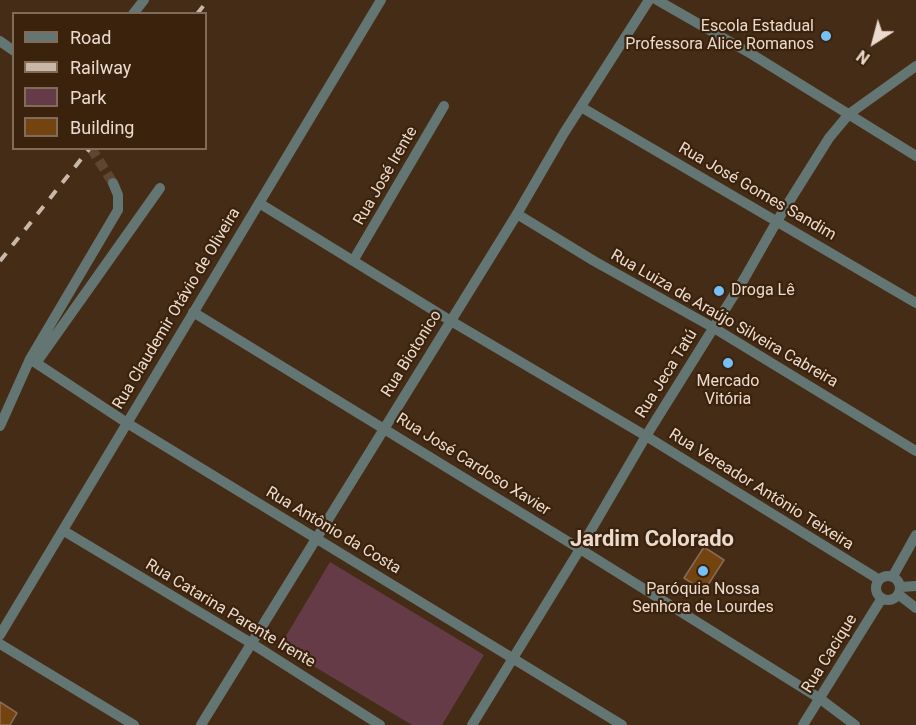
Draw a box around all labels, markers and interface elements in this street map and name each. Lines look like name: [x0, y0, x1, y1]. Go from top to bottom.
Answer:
legend: [12, 12, 207, 150]
north arrow: [844, 12, 904, 72]
place label: Escola Estadual Professora Alice Romanos: [625, 17, 814, 55]
text: Road: [70, 27, 111, 48]
marker: Escola Estadual Professora Alice Romanos: [819, 29, 833, 43]
text: N: [853, 46, 873, 68]
text: Railway: [70, 57, 131, 78]
text: Park: [70, 87, 106, 108]
text: Building: [70, 117, 134, 138]
street label: Rua José Irente: [350, 123, 422, 229]
street label: Rua José Gomes Sandim: [675, 139, 839, 245]
street label: Rua Claudemir Otávio de Oliveira: [109, 205, 245, 413]
street label: Rua Luiza de Araújo Silveira Cabreira: [607, 246, 841, 392]
place label: Droga Lê: [731, 281, 795, 301]
marker: Droga Lê: [712, 284, 726, 298]
street label: Rua Biotonico: [378, 307, 446, 401]
street label: Rua Jeca Tatú: [632, 326, 702, 422]
marker: Mercado Vitória: [721, 356, 735, 370]
place label: Mercado Vitória: [697, 372, 759, 410]
street label: Rua José Cardoso Xavier: [392, 410, 554, 520]
street label: Rua Vereador Antônio Teixeira: [665, 425, 857, 555]
street label: Rua Antônio da Costa: [262, 483, 404, 579]
district label: Jardim Colorado: [570, 527, 734, 553]
street label: Rua Catarina Parente Irente: [142, 556, 318, 672]
marker: Paróquia Nossa Senhora de Lourdes: [696, 564, 710, 578]
place label: Paróquia Nossa Senhora de Lourdes: [632, 580, 774, 618]
street label: Rua Cacique: [798, 611, 862, 697]

